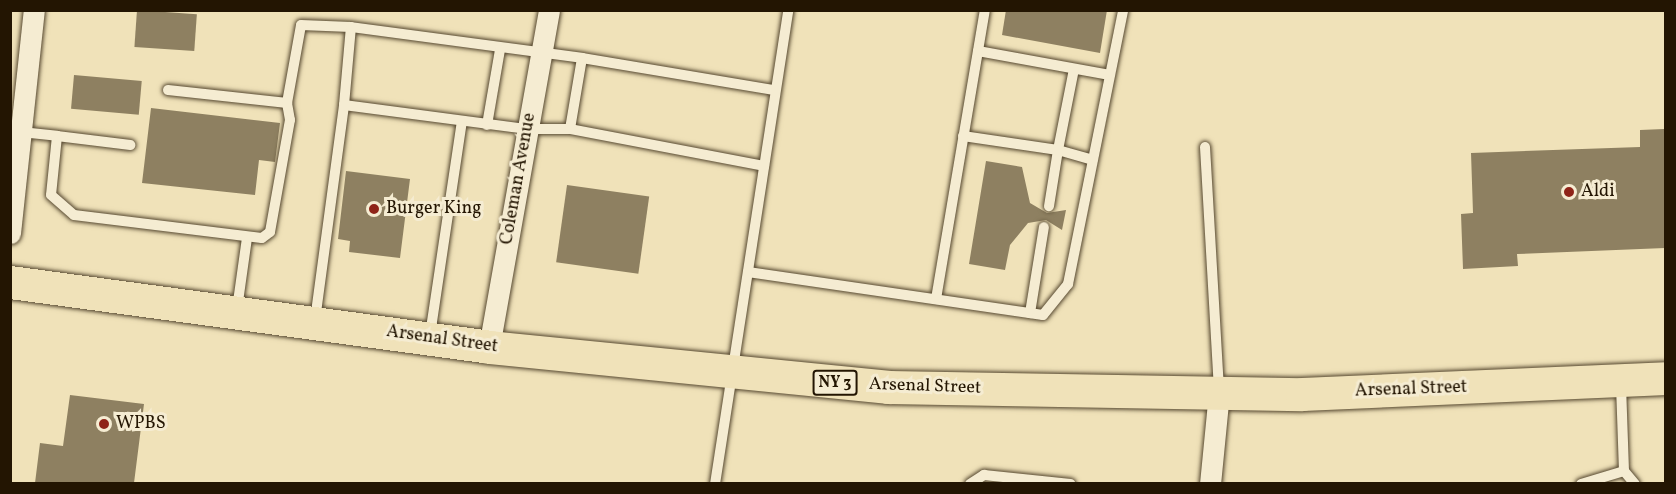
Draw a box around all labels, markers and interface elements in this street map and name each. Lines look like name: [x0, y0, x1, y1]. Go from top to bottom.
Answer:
street label: Coleman Avenue: [497, 112, 541, 246]
place label: Aldi: [1581, 181, 1615, 203]
marker: Aldi: [1562, 185, 1576, 199]
place label: Burger King: [386, 198, 481, 220]
marker: Burger King: [367, 202, 381, 216]
street label: Arsenal Street: [385, 321, 499, 359]
road number: NY 3: [811, 370, 859, 396]
street label: Arsenal Street: [868, 374, 982, 400]
street label: Arsenal Street: [1354, 377, 1468, 403]
place label: WPBS: [116, 413, 166, 435]
marker: WPBS: [97, 417, 111, 431]

